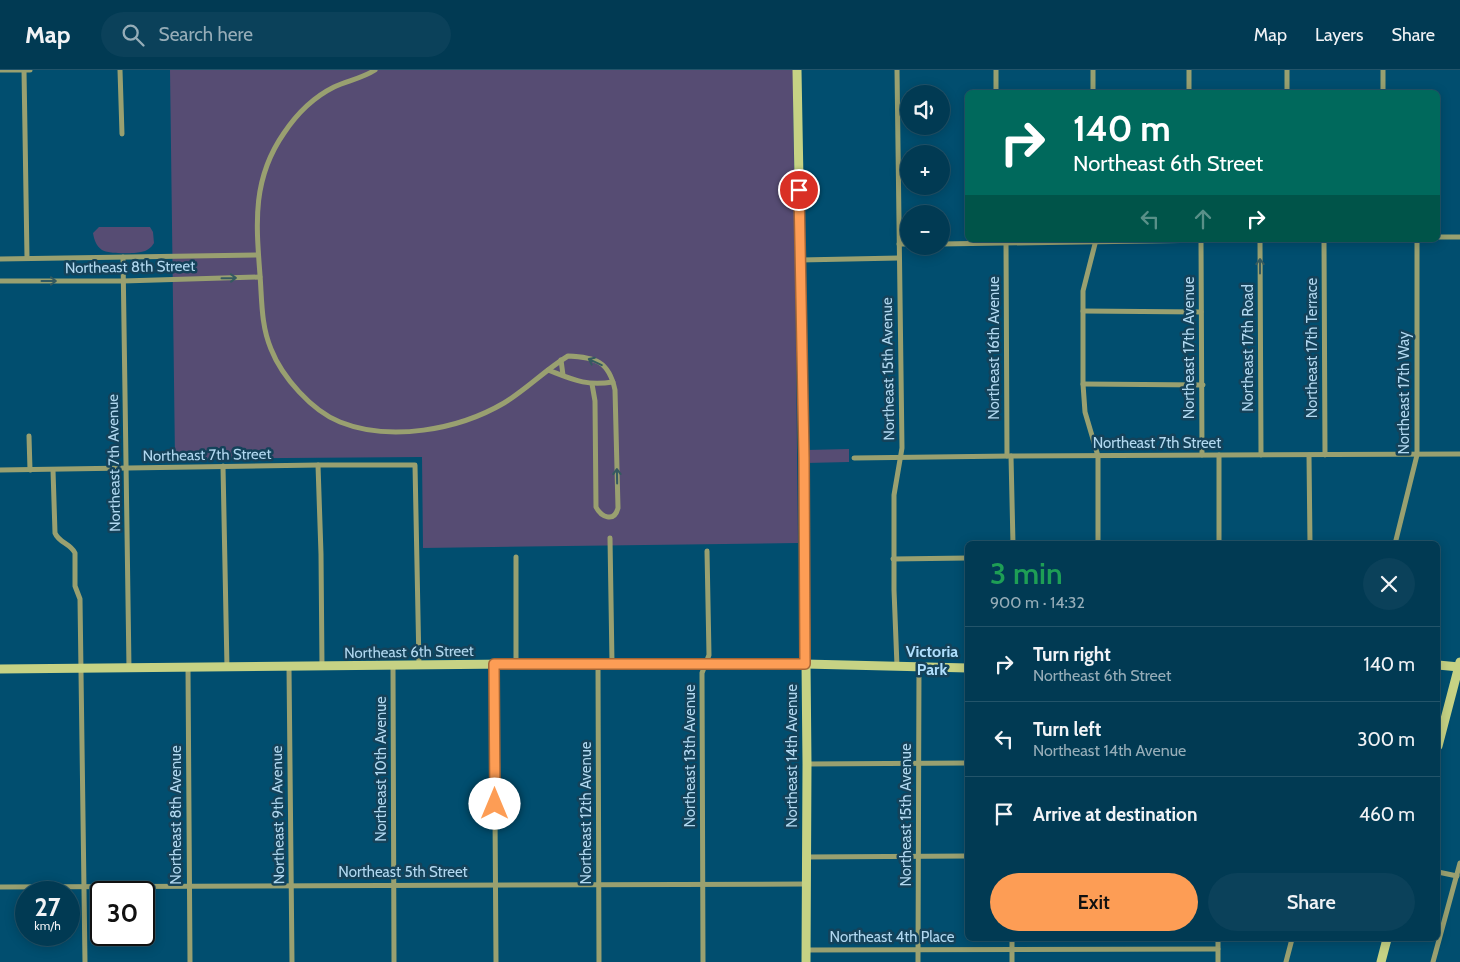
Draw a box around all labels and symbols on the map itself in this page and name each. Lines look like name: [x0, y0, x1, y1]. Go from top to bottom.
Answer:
pin: [778, 169, 820, 211]
street label: Northeast 8th Street: [65, 257, 195, 277]
one-way arrow: [1255, 259, 1265, 275]
one-way arrow: [220, 273, 236, 283]
one-way arrow: [40, 276, 56, 286]
street label: Northeast 16th Avenue: [985, 276, 1003, 420]
street label: Northeast 17th Avenue: [1180, 276, 1198, 419]
street label: Northeast 17th Terrace: [1303, 277, 1321, 418]
street label: Northeast 17th Road: [1239, 284, 1257, 412]
street label: Northeast 15th Avenue: [878, 297, 898, 441]
street label: Northeast 17th Way: [1395, 331, 1413, 455]
one-way arrow: [588, 356, 603, 366]
street label: Northeast 7th Avenue: [104, 394, 124, 532]
street label: Northeast 7th Street: [1093, 434, 1221, 452]
street label: Northeast 7th Street: [143, 445, 271, 465]
one-way arrow: [612, 468, 622, 484]
street label: Northeast 6th Street: [344, 642, 474, 662]
district label: Victoria Park: [906, 642, 958, 679]
street label: Northeast 13th Avenue: [681, 684, 699, 828]
street label: Northeast 14th Avenue: [783, 684, 801, 828]
street label: Northeast 10th Avenue: [372, 696, 390, 842]
street label: Northeast 12th Avenue: [577, 741, 595, 884]
street label: Northeast 15th Avenue: [897, 743, 915, 887]
street label: Northeast 8th Avenue: [167, 745, 185, 885]
street label: Northeast 9th Avenue: [268, 745, 288, 884]
position arrow: [468, 777, 520, 829]
street label: Northeast 5th Street: [338, 863, 468, 881]
speed limit sign: 30: [90, 881, 155, 946]
street label: Northeast 4th Place: [830, 928, 955, 946]

